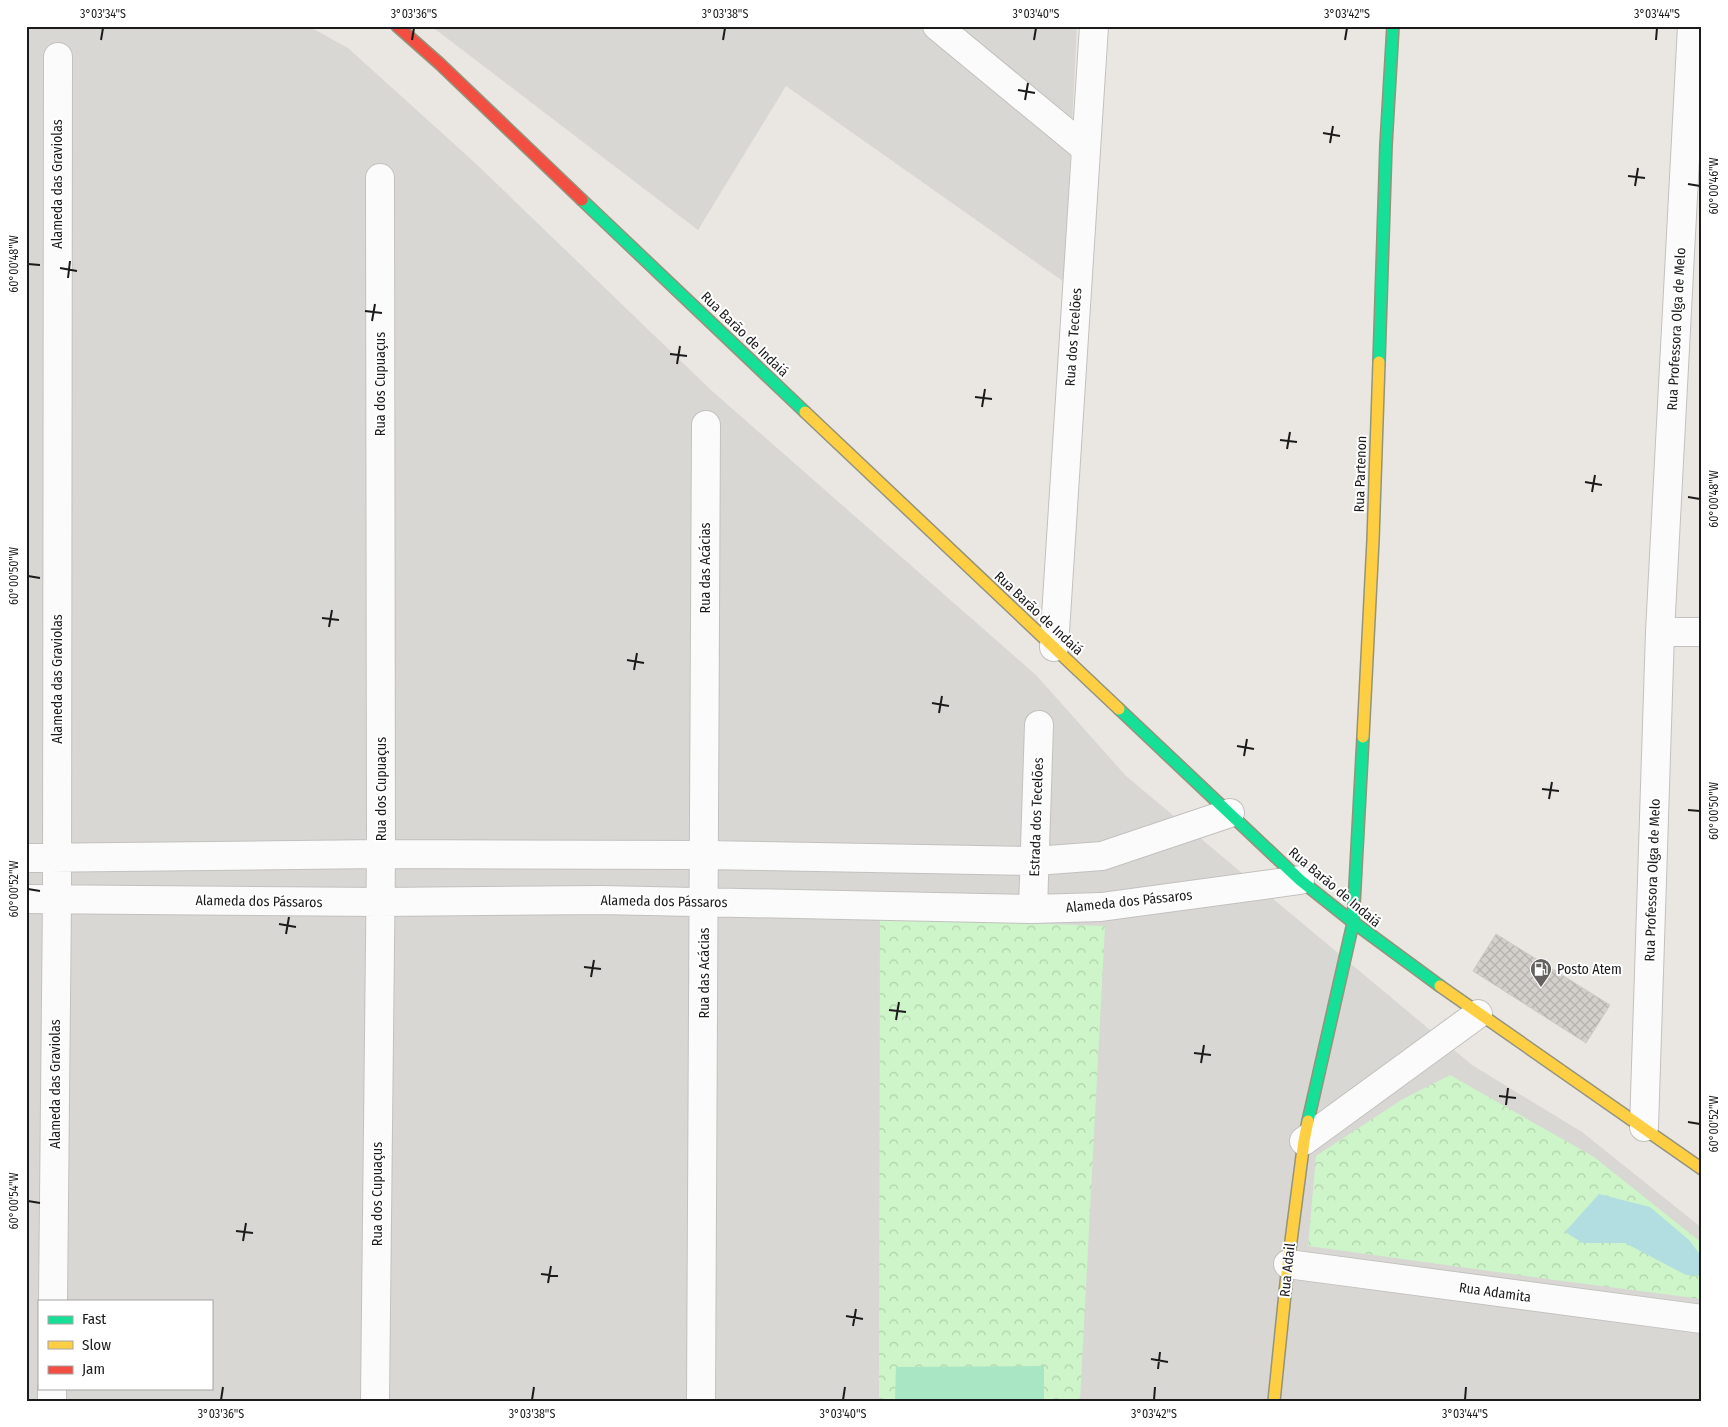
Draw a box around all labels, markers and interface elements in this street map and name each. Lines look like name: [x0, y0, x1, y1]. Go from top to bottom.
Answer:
text: 3°03'34"S: [80, 7, 126, 21]
text: 3°03'36"S: [391, 7, 437, 21]
text: 3°03'38"S: [702, 7, 748, 21]
text: 3°03'40"S: [1013, 7, 1060, 21]
text: 3°03'42"S: [1324, 7, 1370, 21]
text: 3°03'44"S: [1634, 7, 1680, 21]
street label: Alameda das Graviolas: [49, 119, 66, 249]
text: 60°00'46"W: [1707, 157, 1721, 215]
text: 60°00'48"W: [7, 235, 21, 293]
street label: Rua Professora Olga de Melo: [1664, 247, 1689, 411]
street label: Rua dos Tecelões: [1062, 287, 1085, 387]
street label: Rua Barão de Indaiá: [697, 288, 792, 381]
street label: Rua dos Cupuaçus: [372, 332, 389, 436]
street label: Rua Partenon: [1351, 435, 1370, 513]
text: 60°00'48"W: [1707, 470, 1721, 528]
street label: Rua das Acácias: [697, 522, 714, 613]
text: 60°00'50"W: [7, 547, 21, 605]
street label: Rua Barão de Indaiá: [991, 568, 1087, 659]
street label: Alameda das Graviolas: [49, 614, 66, 744]
street label: Rua dos Cupuaçus: [373, 737, 390, 841]
street label: Estrada dos Tecelões: [1026, 757, 1047, 877]
text: 60°00'50"W: [1707, 782, 1721, 840]
street label: Rua Professora Olga de Melo: [1641, 798, 1664, 962]
street label: Rua Barão de Indaiá: [1285, 844, 1384, 931]
text: 60°00'52"W: [7, 861, 21, 917]
street label: Alameda dos Pássaros: [1065, 886, 1193, 917]
street label: Alameda dos Pássaros: [195, 892, 323, 911]
street label: Alameda dos Pássaros: [600, 892, 728, 911]
street label: Rua das Acácias: [696, 927, 713, 1018]
fuel station icon: Posto Atem: [1529, 957, 1553, 988]
place label: Posto Atem: [1557, 961, 1622, 978]
street label: Alameda das Graviolas: [47, 1019, 64, 1149]
text: 60°00'52"W: [1707, 1096, 1721, 1152]
street label: Rua dos Cupuaçus: [369, 1142, 386, 1246]
text: 60°00'54"W: [7, 1173, 21, 1229]
street label: Rua Adail: [1276, 1242, 1299, 1298]
street label: Rua Adamita: [1458, 1279, 1532, 1306]
legend: [38, 1300, 212, 1390]
text: Fast: [82, 1310, 106, 1328]
text: Slow: [82, 1336, 111, 1354]
text: Jam: [82, 1360, 105, 1378]
text: 3°03'36"S: [198, 1407, 244, 1421]
text: 3°03'38"S: [509, 1407, 555, 1421]
text: 3°03'40"S: [820, 1407, 867, 1421]
text: 3°03'42"S: [1131, 1407, 1177, 1421]
text: 3°03'44"S: [1442, 1407, 1488, 1421]

